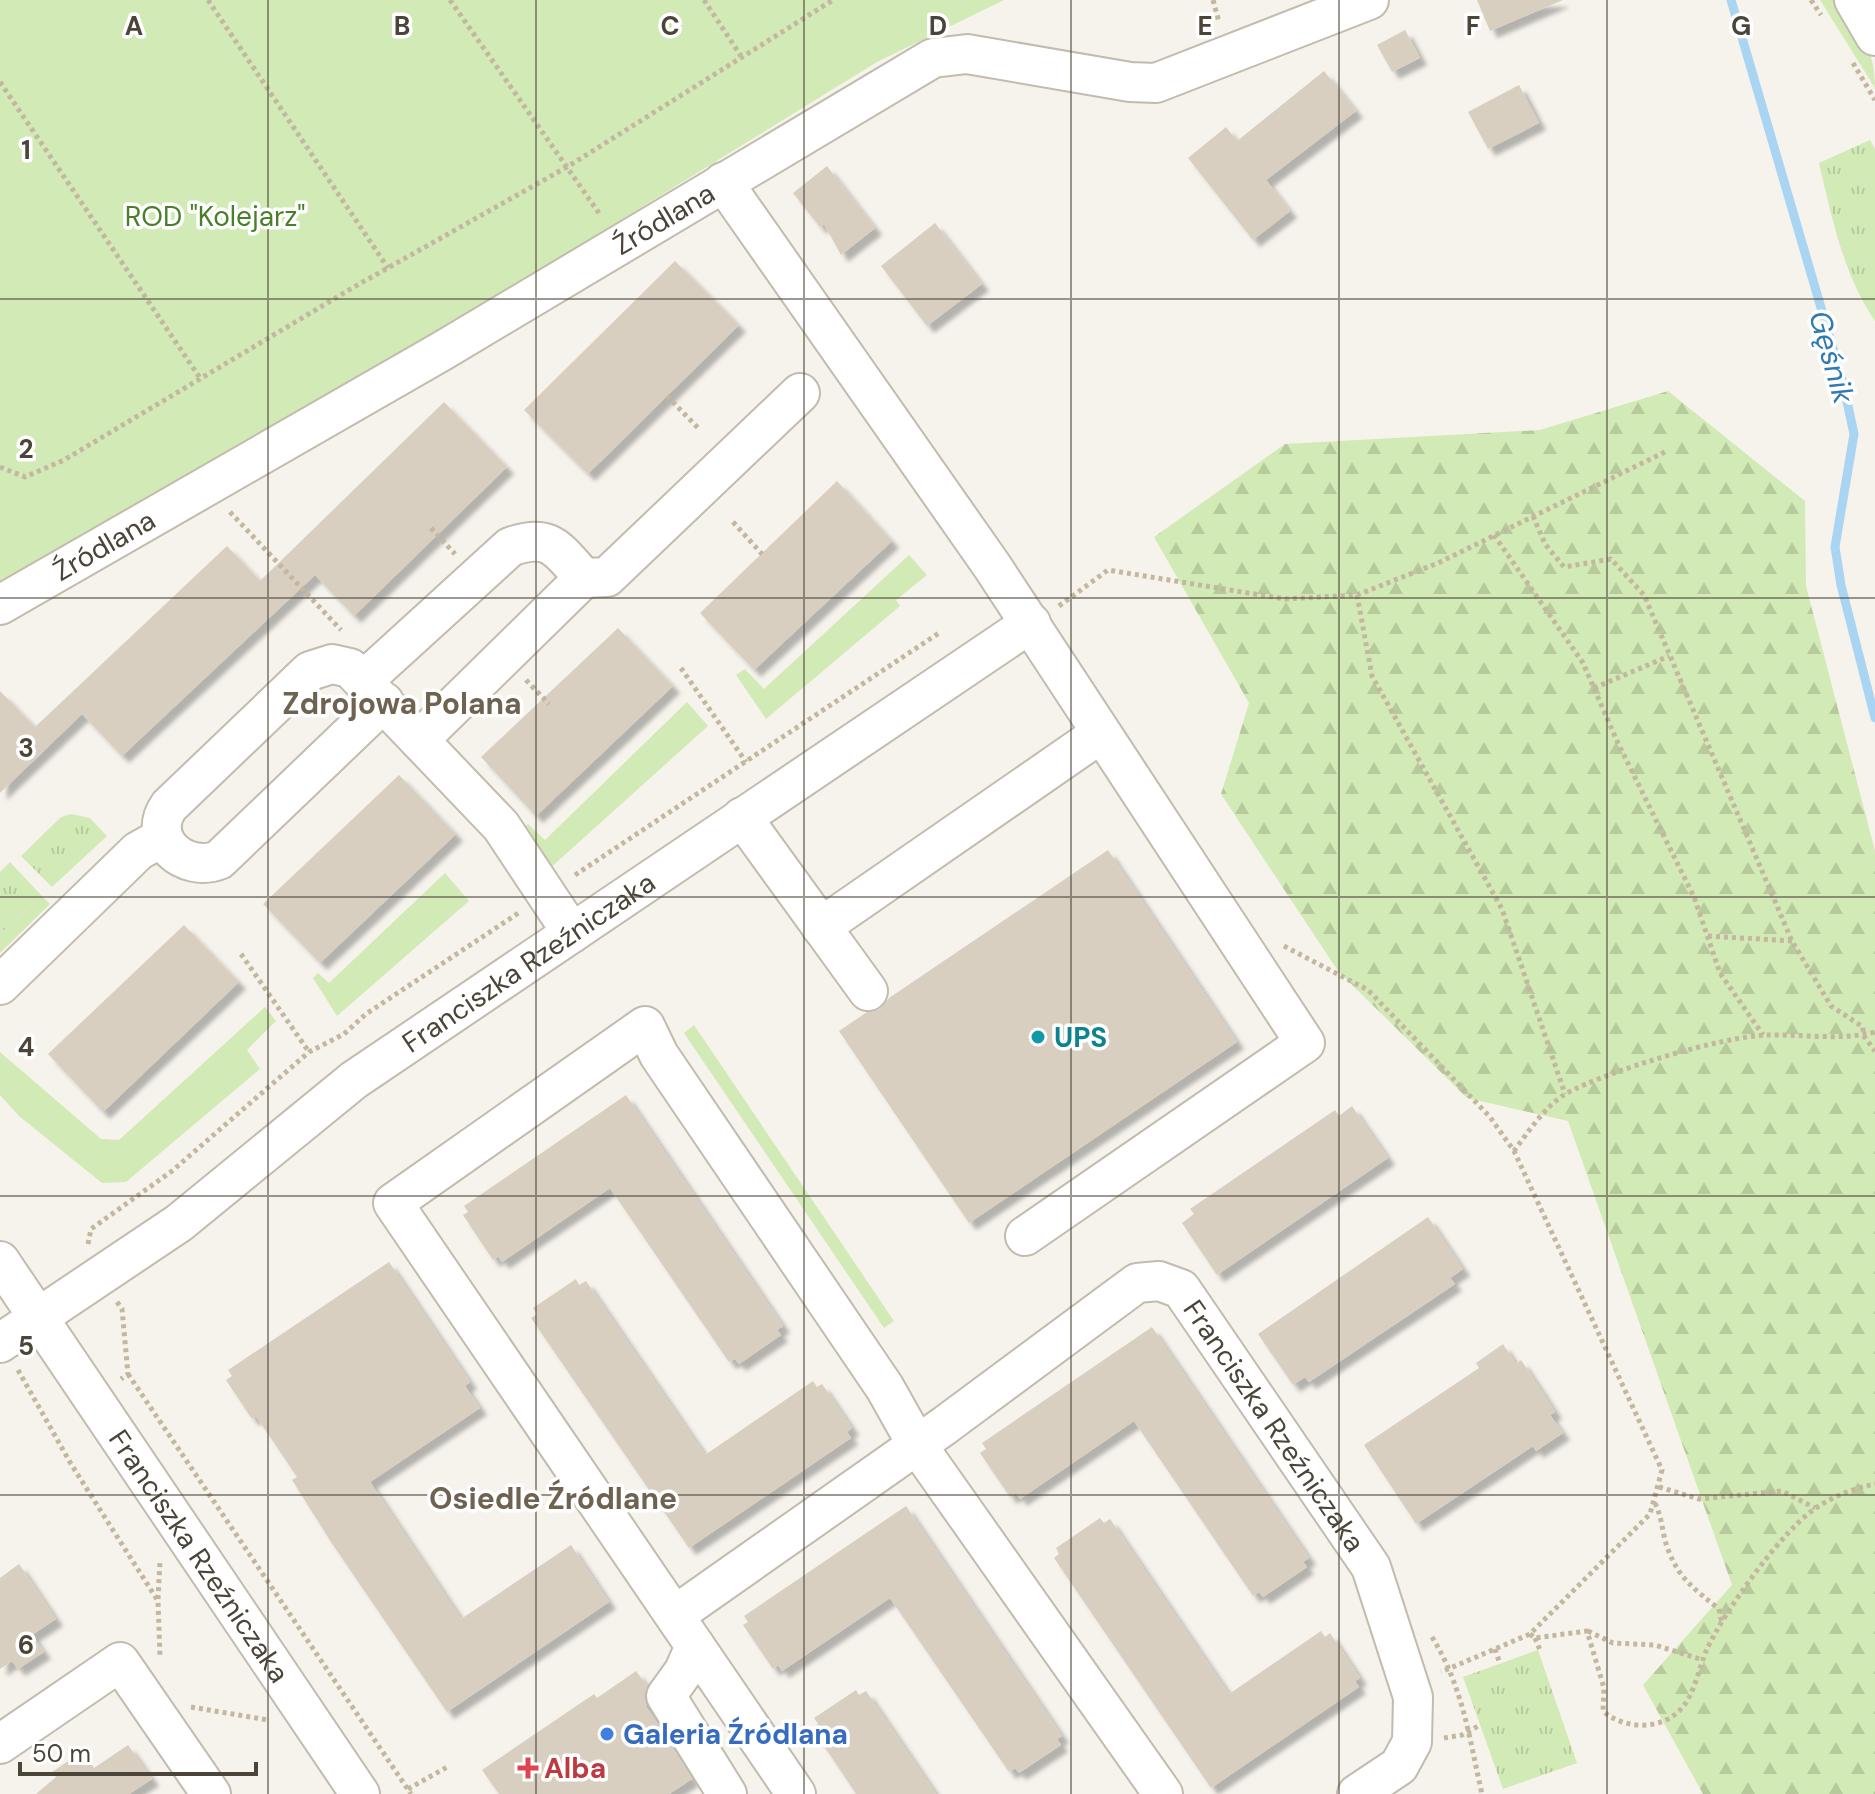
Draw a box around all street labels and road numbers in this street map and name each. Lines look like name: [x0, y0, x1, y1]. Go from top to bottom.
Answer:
street label: Źródlana: [606, 174, 721, 263]
street label: Źródlana: [46, 501, 162, 589]
street label: Franciszka Rzeźniczaka: [395, 864, 662, 1061]
street label: Franciszka Rzeźniczaka: [1175, 1292, 1374, 1559]
street label: Franciszka Rzeźniczaka: [101, 1422, 298, 1690]

